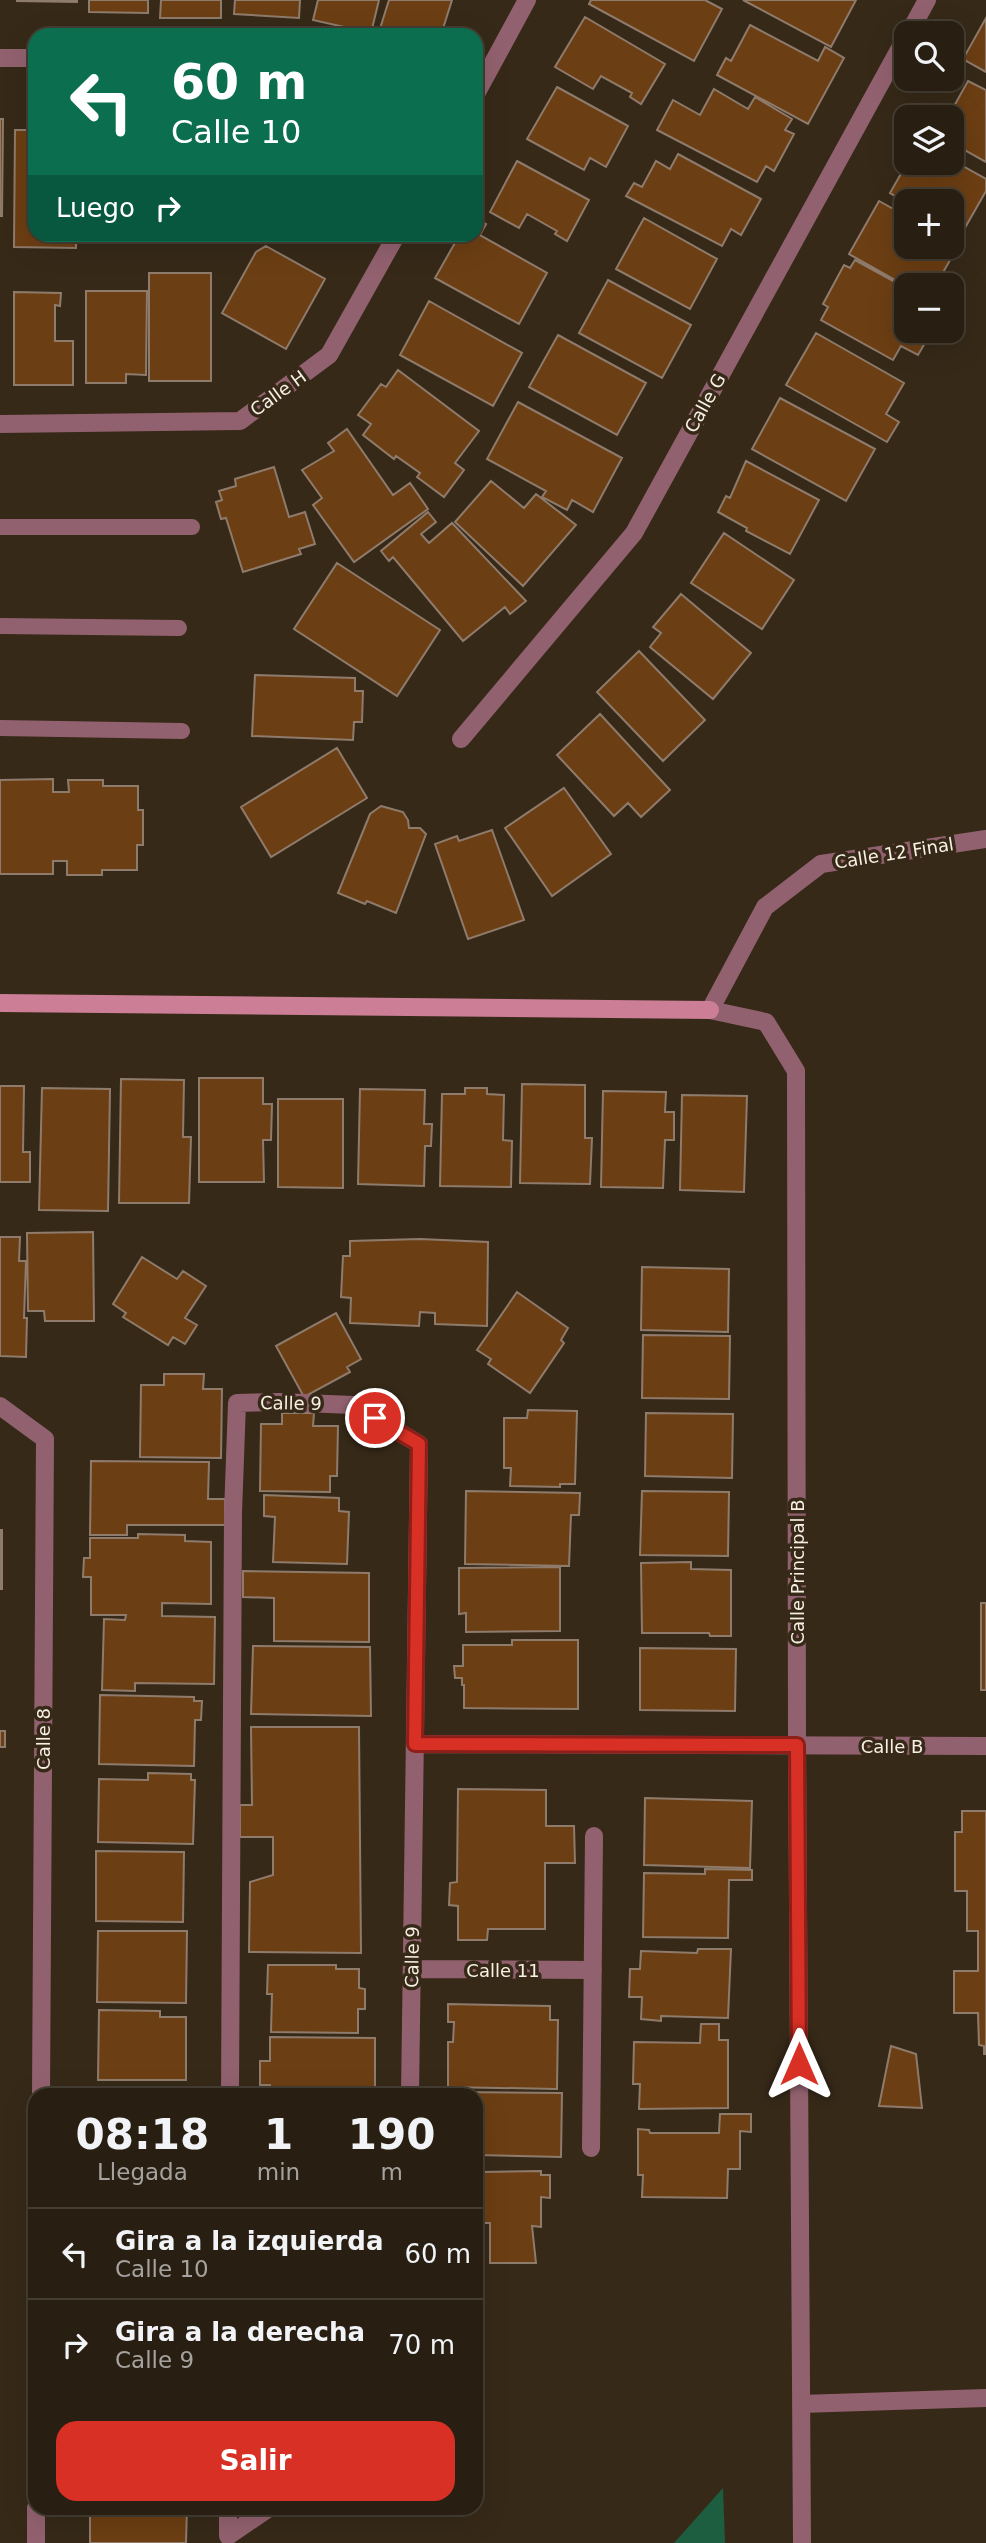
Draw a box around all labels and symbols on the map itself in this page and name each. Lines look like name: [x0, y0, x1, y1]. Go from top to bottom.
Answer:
street label: Calle H: [246, 366, 310, 420]
street label: Calle G: [680, 370, 730, 436]
street label: Calle 12 Final: [833, 833, 955, 873]
pin: [345, 1388, 405, 1448]
street label: Calle 9: [260, 1392, 322, 1414]
street label: Calle Principal B: [787, 1499, 808, 1645]
street label: Calle 8: [33, 1708, 54, 1770]
street label: Calle B: [861, 1736, 923, 1757]
street label: Calle 9: [401, 1926, 423, 1988]
street label: Calle 11: [466, 1960, 540, 1981]
position arrow: [762, 2027, 836, 2101]

